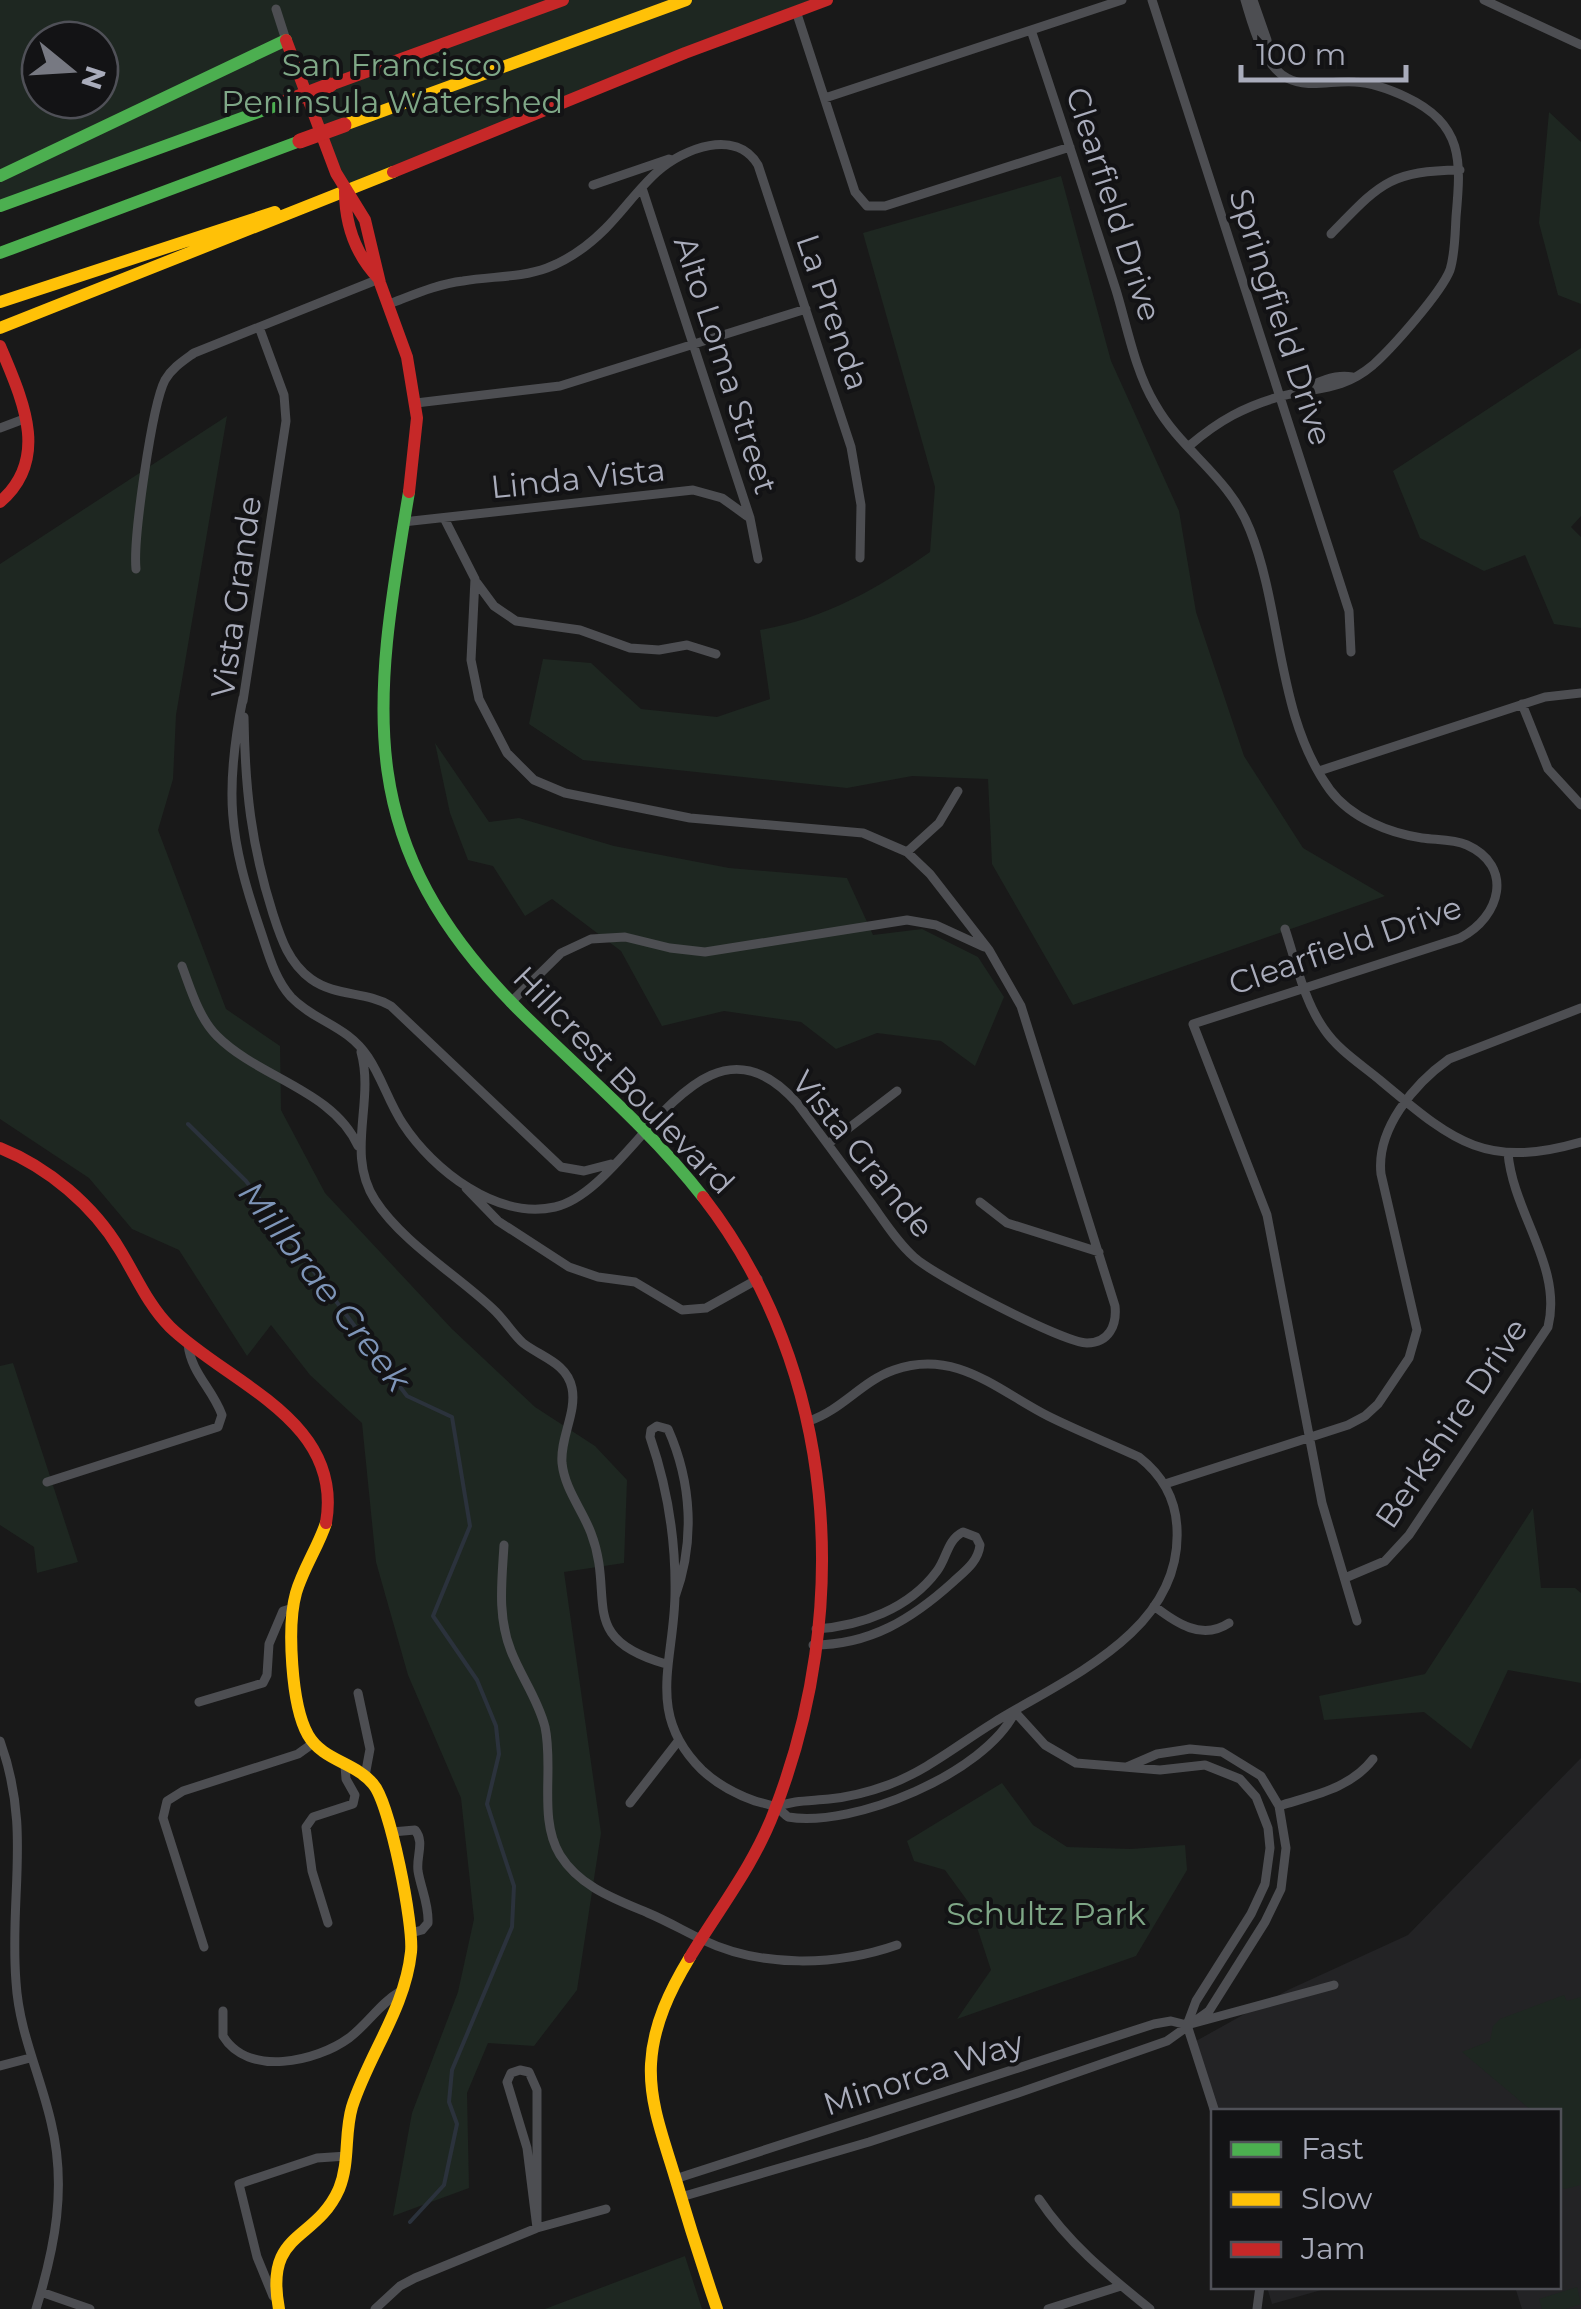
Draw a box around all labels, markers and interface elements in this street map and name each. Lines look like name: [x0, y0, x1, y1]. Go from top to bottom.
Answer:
north arrow: [20, 20, 120, 120]
scale bar: [1241, 20, 1406, 82]
text: 100 m: [1256, 36, 1346, 73]
park label: San Francisco Peninsula Watershed: [221, 45, 563, 121]
text: N: [74, 62, 113, 94]
street label: Clearfield Drive: [1058, 82, 1170, 326]
street label: Springfield Drive: [1221, 184, 1341, 450]
street label: La Prenda: [788, 229, 878, 395]
street label: Alto Loma Street: [666, 231, 786, 499]
street label: Linda Vista: [489, 449, 667, 507]
street label: Vista Grande: [203, 494, 269, 700]
street label: Clearfield Drive: [1223, 887, 1467, 1003]
street label: Hillcrest Boulevard: [505, 958, 743, 1202]
street label: Vista Grande: [784, 1063, 942, 1245]
water label: Millbrae Creek: [230, 1172, 422, 1401]
street label: Berkshire Drive: [1366, 1311, 1536, 1535]
park label: Schultz Park: [946, 1894, 1146, 1933]
street label: Minorca Way: [818, 2022, 1029, 2124]
legend: [1211, 2109, 1561, 2289]
text: Fast: [1301, 2130, 1364, 2167]
text: Slow: [1301, 2180, 1373, 2217]
text: Jam: [1300, 2230, 1366, 2267]

